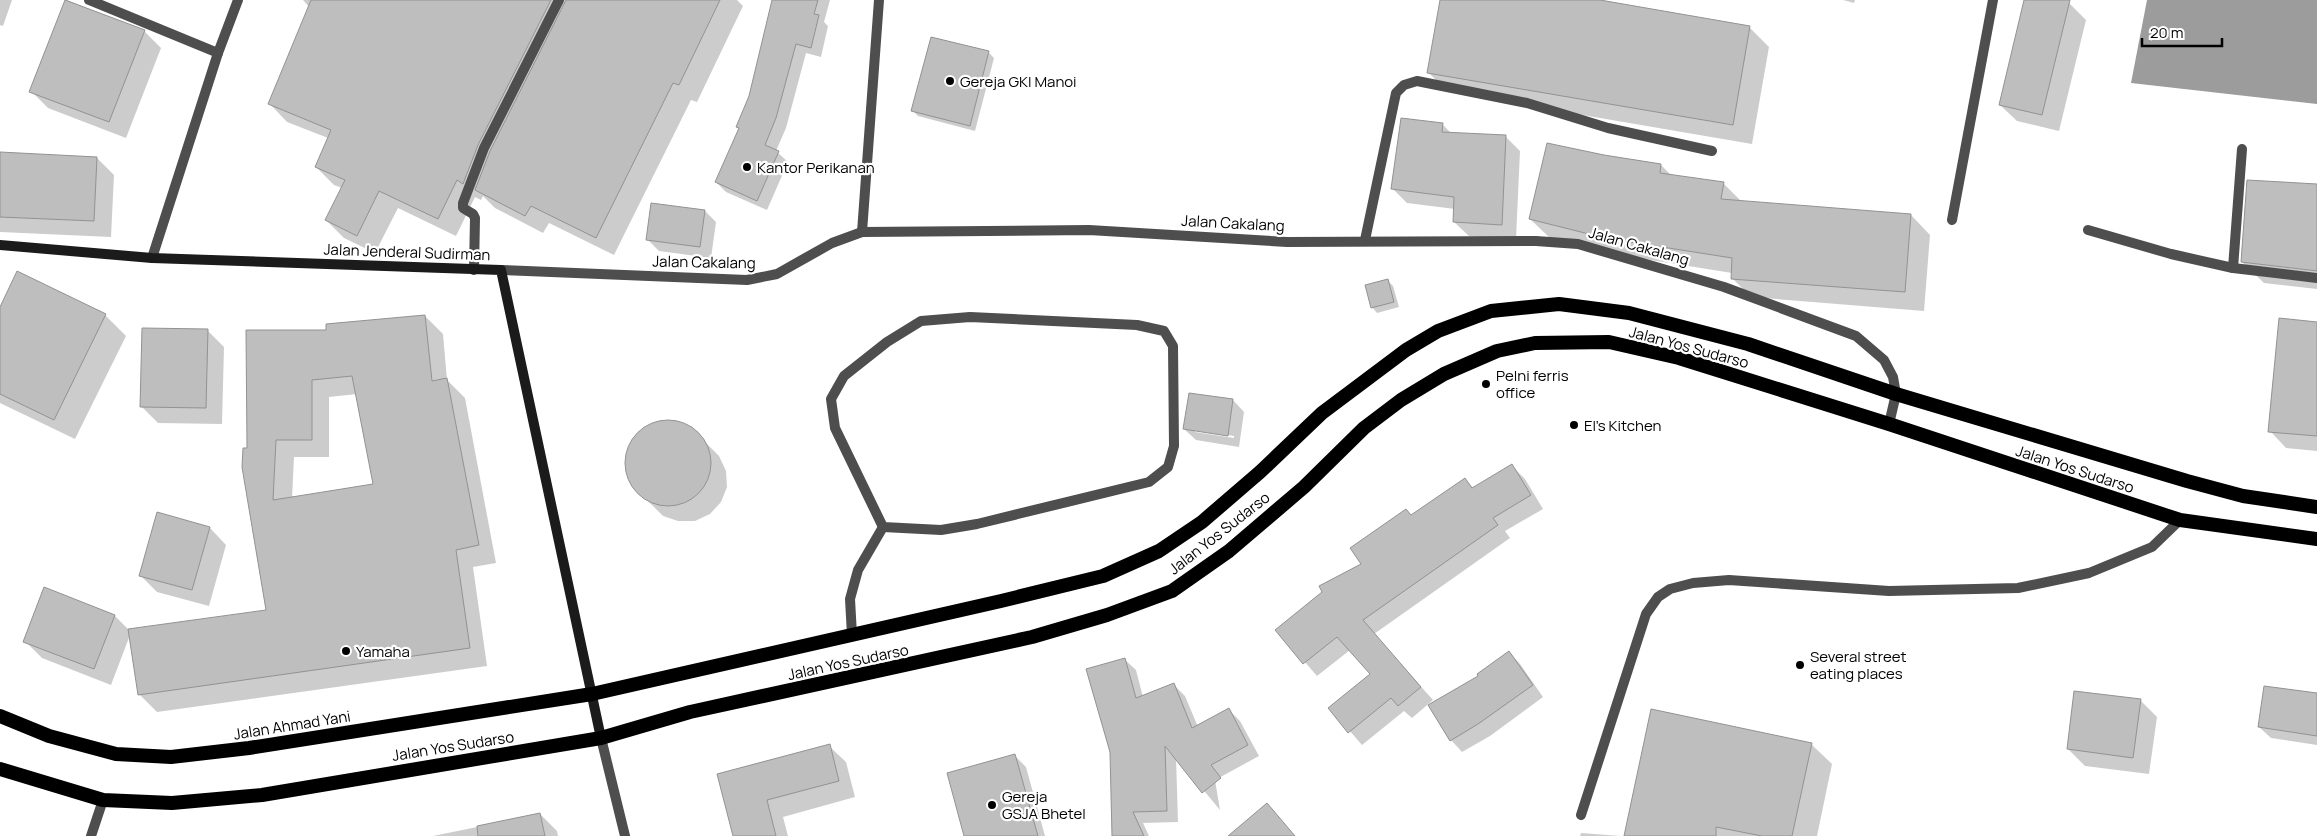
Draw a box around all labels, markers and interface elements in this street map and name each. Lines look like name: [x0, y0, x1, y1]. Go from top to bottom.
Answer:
scale bar: [2142, 15, 2222, 47]
text: 20 m: [2150, 22, 2183, 43]
place label: Gereja GKI Manoi: [960, 71, 1077, 92]
marker: Gereja GKI Manoi: [944, 75, 956, 87]
place label: Kantor Perikanan: [757, 157, 875, 178]
marker: Kantor Perikanan: [741, 161, 753, 173]
street label: Jalan Cakalang: [1181, 210, 1285, 236]
street label: Jalan Cakalang: [1586, 222, 1692, 270]
street label: Jalan Jenderal Sudirman: [323, 239, 491, 265]
street label: Jalan Cakalang: [652, 251, 756, 273]
street label: Jalan Yos Sudarso: [1627, 321, 1751, 373]
place label: Pelni ferris office: [1496, 365, 1569, 403]
marker: Pelni ferris office: [1480, 378, 1492, 390]
place label: El's Kitchen: [1584, 415, 1661, 436]
marker: El's Kitchen: [1568, 419, 1580, 431]
street label: Jalan Yos Sudarso: [2013, 440, 2137, 498]
street label: Jalan Yos Sudarso: [1164, 487, 1274, 579]
street label: Jalan Yos Sudarso: [786, 639, 910, 685]
place label: Yamaha: [356, 641, 410, 662]
marker: Yamaha: [340, 645, 352, 657]
place label: Several street eating places: [1810, 646, 1906, 684]
marker: Several street eating places: [1794, 659, 1806, 671]
street label: Jalan Ahmad Yani: [232, 705, 352, 745]
street label: Jalan Yos Sudarso: [391, 726, 516, 766]
place label: Gereja GSJA Bhetel: [1002, 786, 1086, 824]
marker: Gereja GSJA Bhetel: [986, 799, 998, 811]

